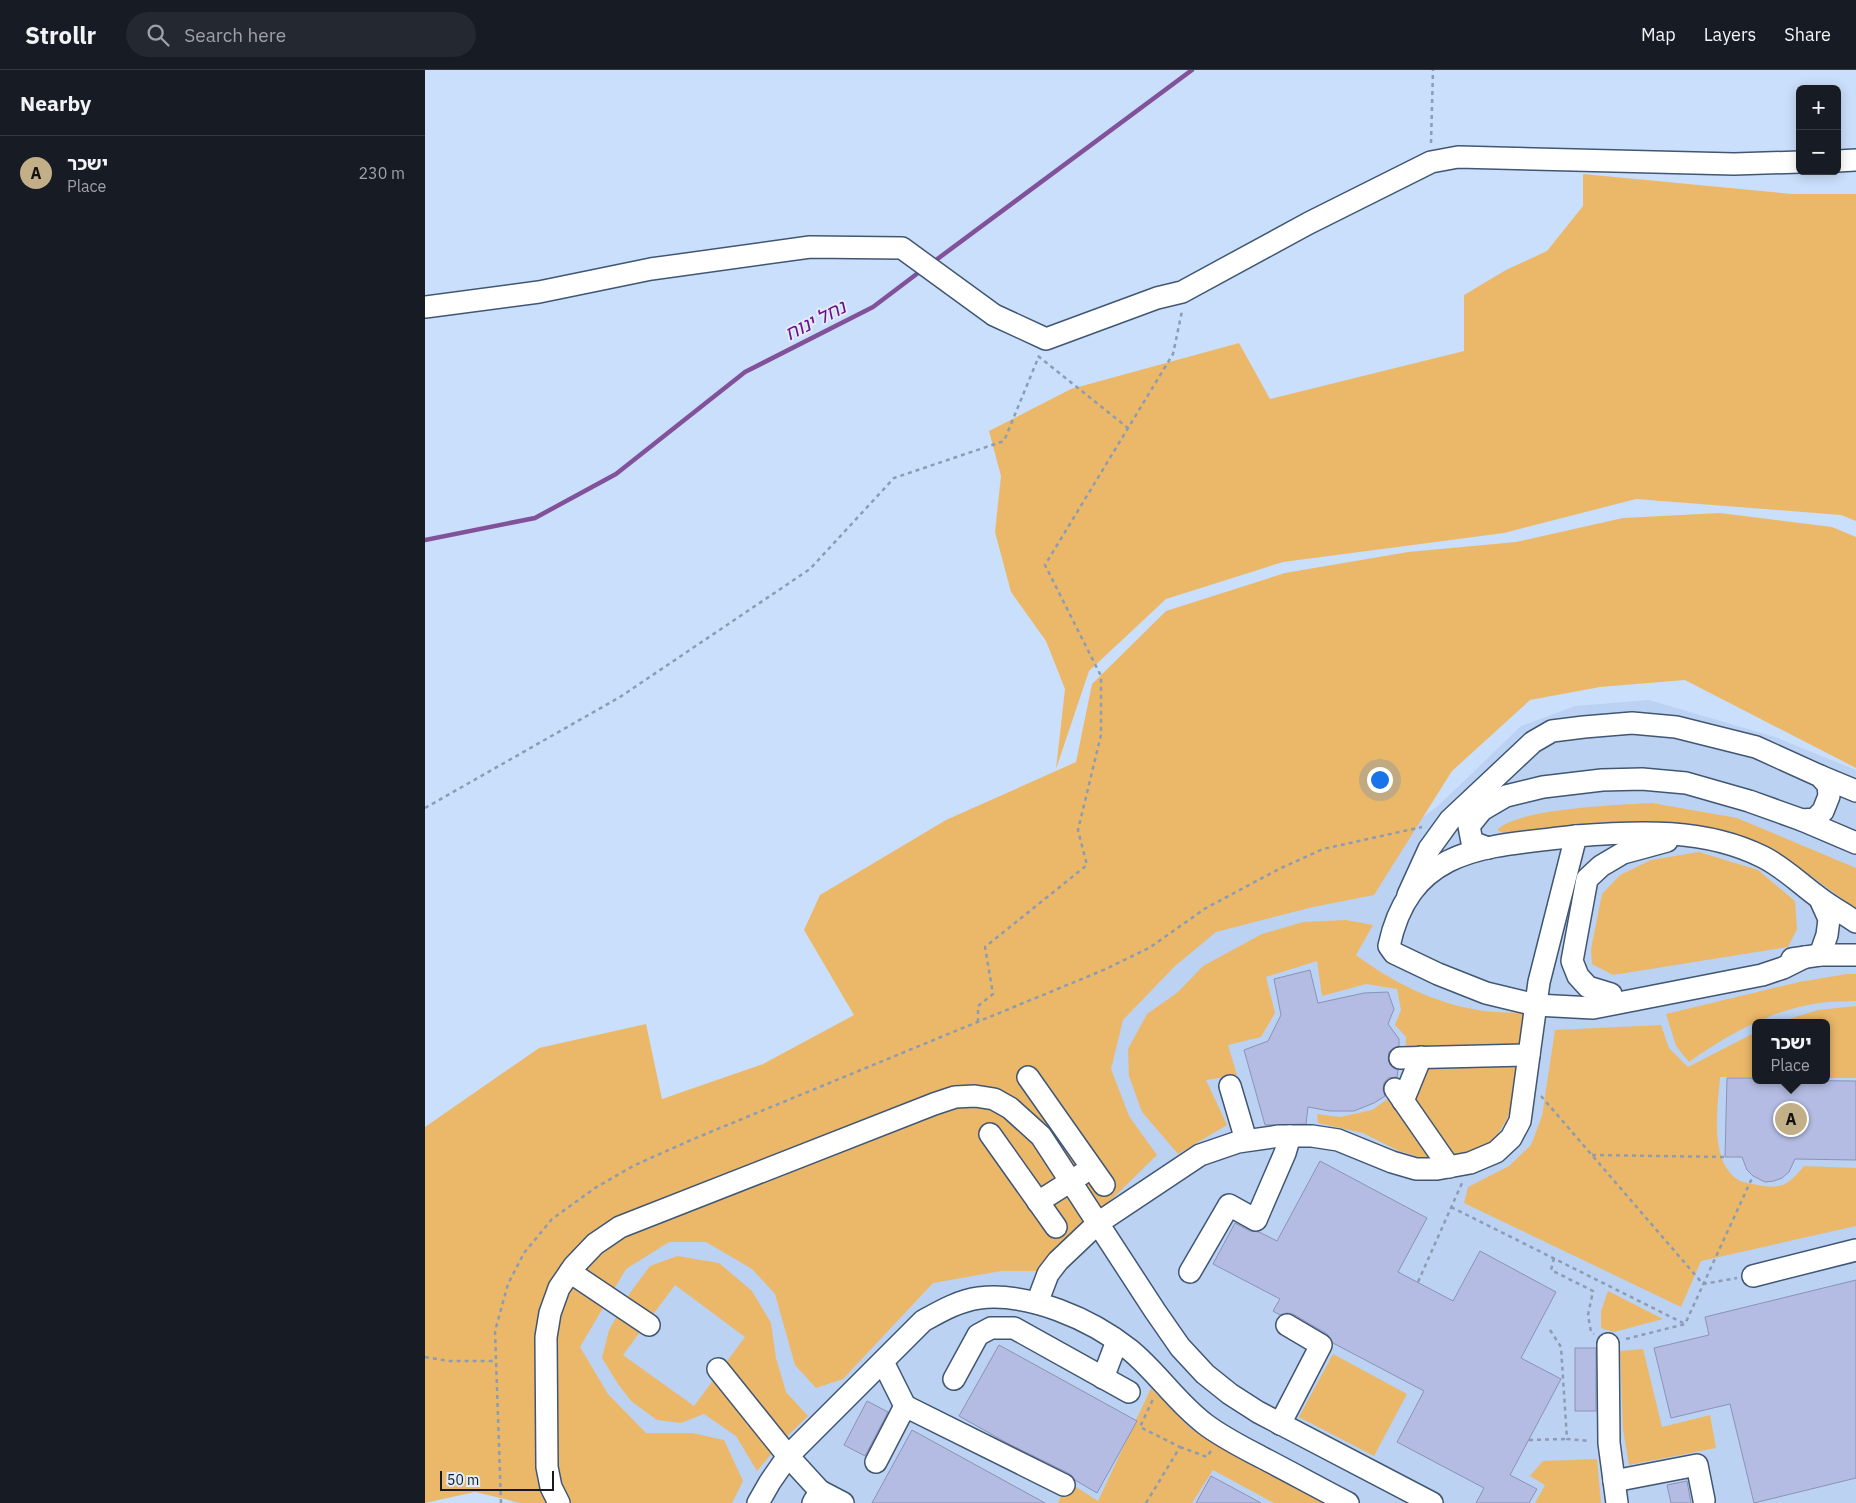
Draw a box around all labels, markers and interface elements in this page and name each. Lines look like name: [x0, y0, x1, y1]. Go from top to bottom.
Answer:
search box: [126, 12, 476, 57]
text: Strollr: [25, 19, 96, 51]
icon: search: [144, 21, 172, 49]
text: Search here: [184, 23, 286, 47]
text: Map: [1641, 23, 1676, 46]
text: Layers: [1704, 23, 1756, 46]
text: Share: [1784, 23, 1831, 46]
map controls: [1796, 85, 1841, 175]
button: +: [1796, 85, 1841, 130]
text: Nearby: [20, 89, 91, 117]
button: −: [1796, 130, 1841, 175]
text: ישכר: [67, 151, 108, 175]
text: A: [31, 163, 41, 183]
text: 230 m: [358, 163, 405, 183]
text: Place: [67, 176, 106, 196]
water label: נחל ינוח: [780, 294, 851, 346]
your location: [1367, 767, 1393, 793]
popup: [1752, 1019, 1830, 1084]
text: ישכר: [1770, 1030, 1812, 1054]
text: Place: [1770, 1055, 1810, 1075]
pin: A: [1775, 1100, 1807, 1138]
scale bar: [440, 1468, 554, 1491]
text: 50 m: [447, 1471, 479, 1489]

